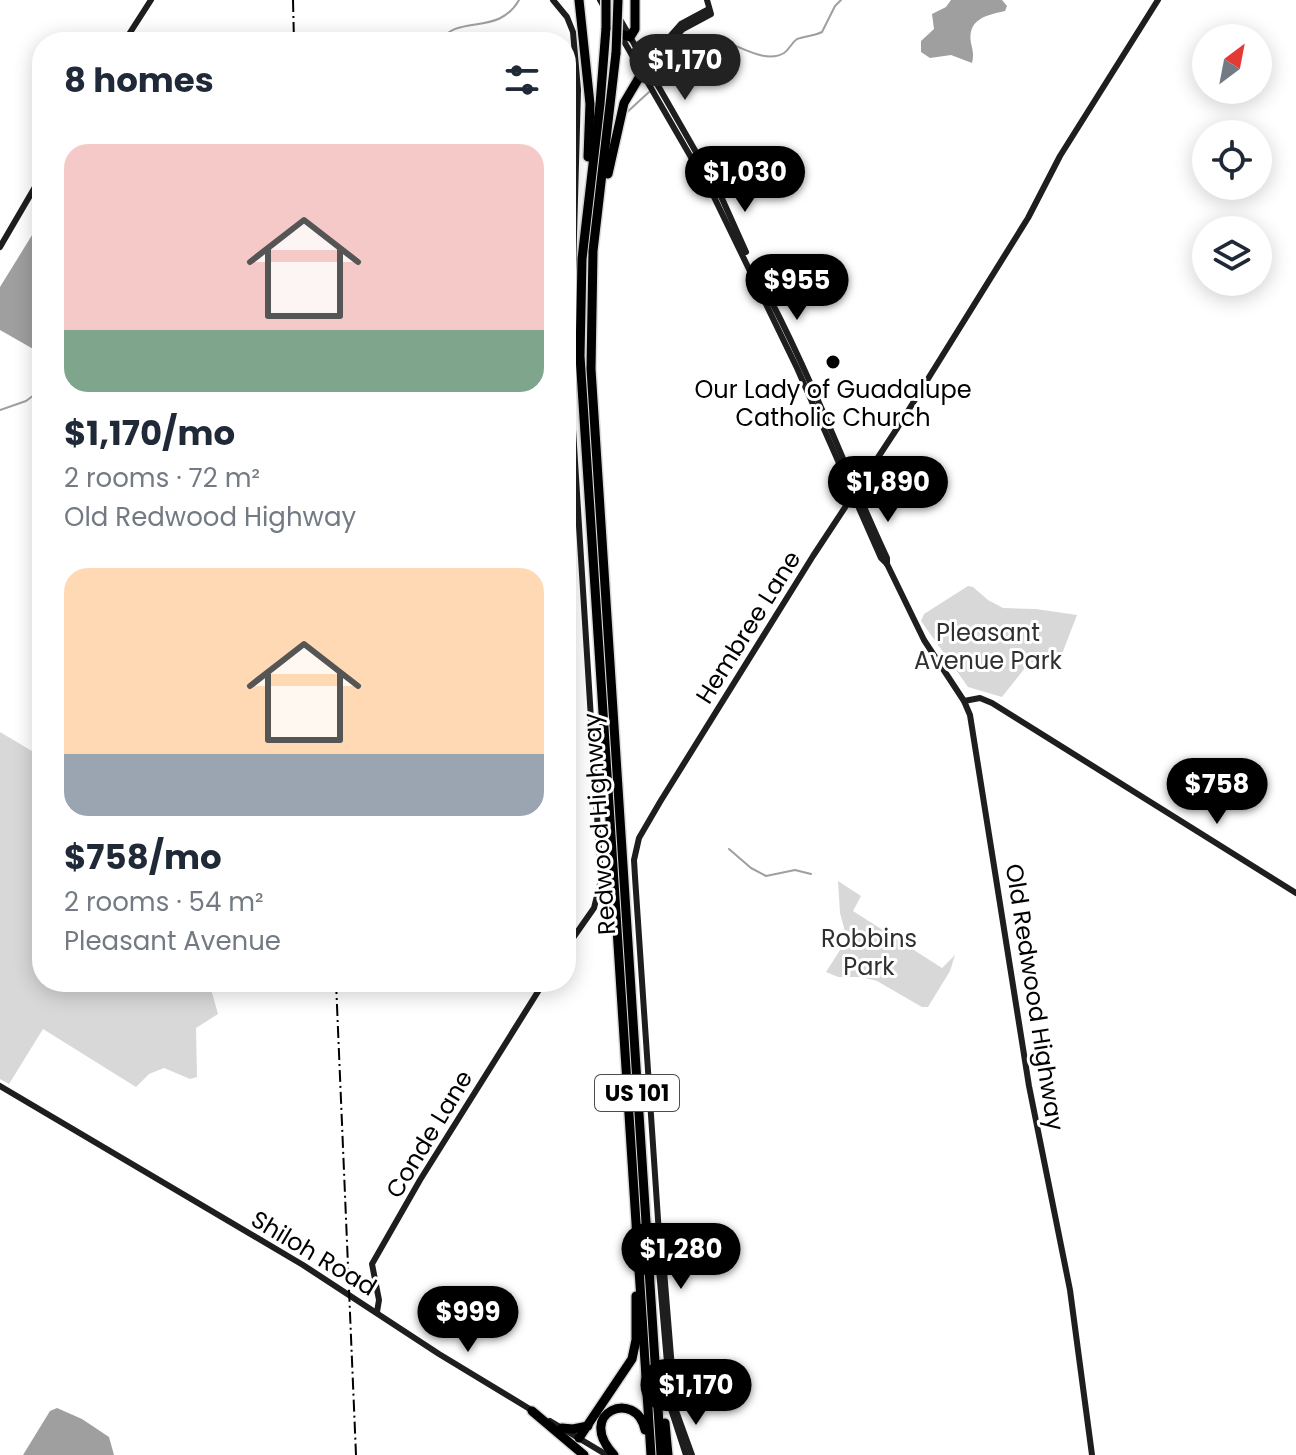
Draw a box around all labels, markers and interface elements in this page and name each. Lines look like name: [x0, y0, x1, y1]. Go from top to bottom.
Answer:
north arrow: [1192, 24, 1272, 104]
map controls: [1192, 24, 1272, 296]
pin: $1,170: [620, 34, 750, 102]
text: $1,170: [648, 42, 722, 78]
text: 8 homes: [64, 56, 214, 104]
icon: filters: [500, 58, 544, 102]
button: locate: [1192, 120, 1272, 200]
pin: $1,030: [680, 146, 810, 214]
text: $1,030: [703, 154, 787, 190]
icon: home: [232, 196, 376, 340]
button: layers: [1192, 216, 1272, 296]
pin: $955: [750, 254, 844, 322]
text: $955: [764, 262, 830, 298]
marker: Our Lady of Guadalupe Catholic Church: [824, 353, 842, 371]
place label: Our Lady of Guadalupe Catholic Church: [694, 373, 972, 434]
text: $1,170/mo: [64, 409, 235, 457]
pin: $1,890: [823, 456, 953, 524]
text: 2 rooms · 72 m²: [64, 460, 260, 496]
text: $1,890: [846, 464, 930, 500]
text: Old Redwood Highway: [64, 499, 356, 535]
street label: Hembree Lane: [688, 544, 808, 710]
park label: Pleasant Avenue Park: [914, 616, 1063, 677]
icon: home: [232, 620, 376, 764]
street label: Redwood Highway: [575, 712, 623, 936]
pin: $758: [1170, 758, 1264, 826]
text: $758: [1185, 766, 1249, 802]
text: $758/mo: [64, 833, 222, 881]
street label: Old Redwood Highway: [998, 861, 1072, 1133]
text: 2 rooms · 54 m²: [64, 884, 264, 920]
park label: Robbins Park: [821, 922, 917, 983]
text: Pleasant Avenue: [64, 923, 281, 959]
street label: Conde Lane: [378, 1064, 480, 1204]
road number: US 101: [595, 1075, 679, 1111]
street label: Shiloh Road: [245, 1203, 383, 1303]
pin: $1,280: [616, 1223, 746, 1291]
text: $1,280: [640, 1231, 723, 1267]
pin: $999: [421, 1286, 515, 1354]
text: $999: [435, 1294, 501, 1330]
pin: $1,170: [631, 1359, 761, 1427]
text: $1,170: [659, 1367, 733, 1403]

